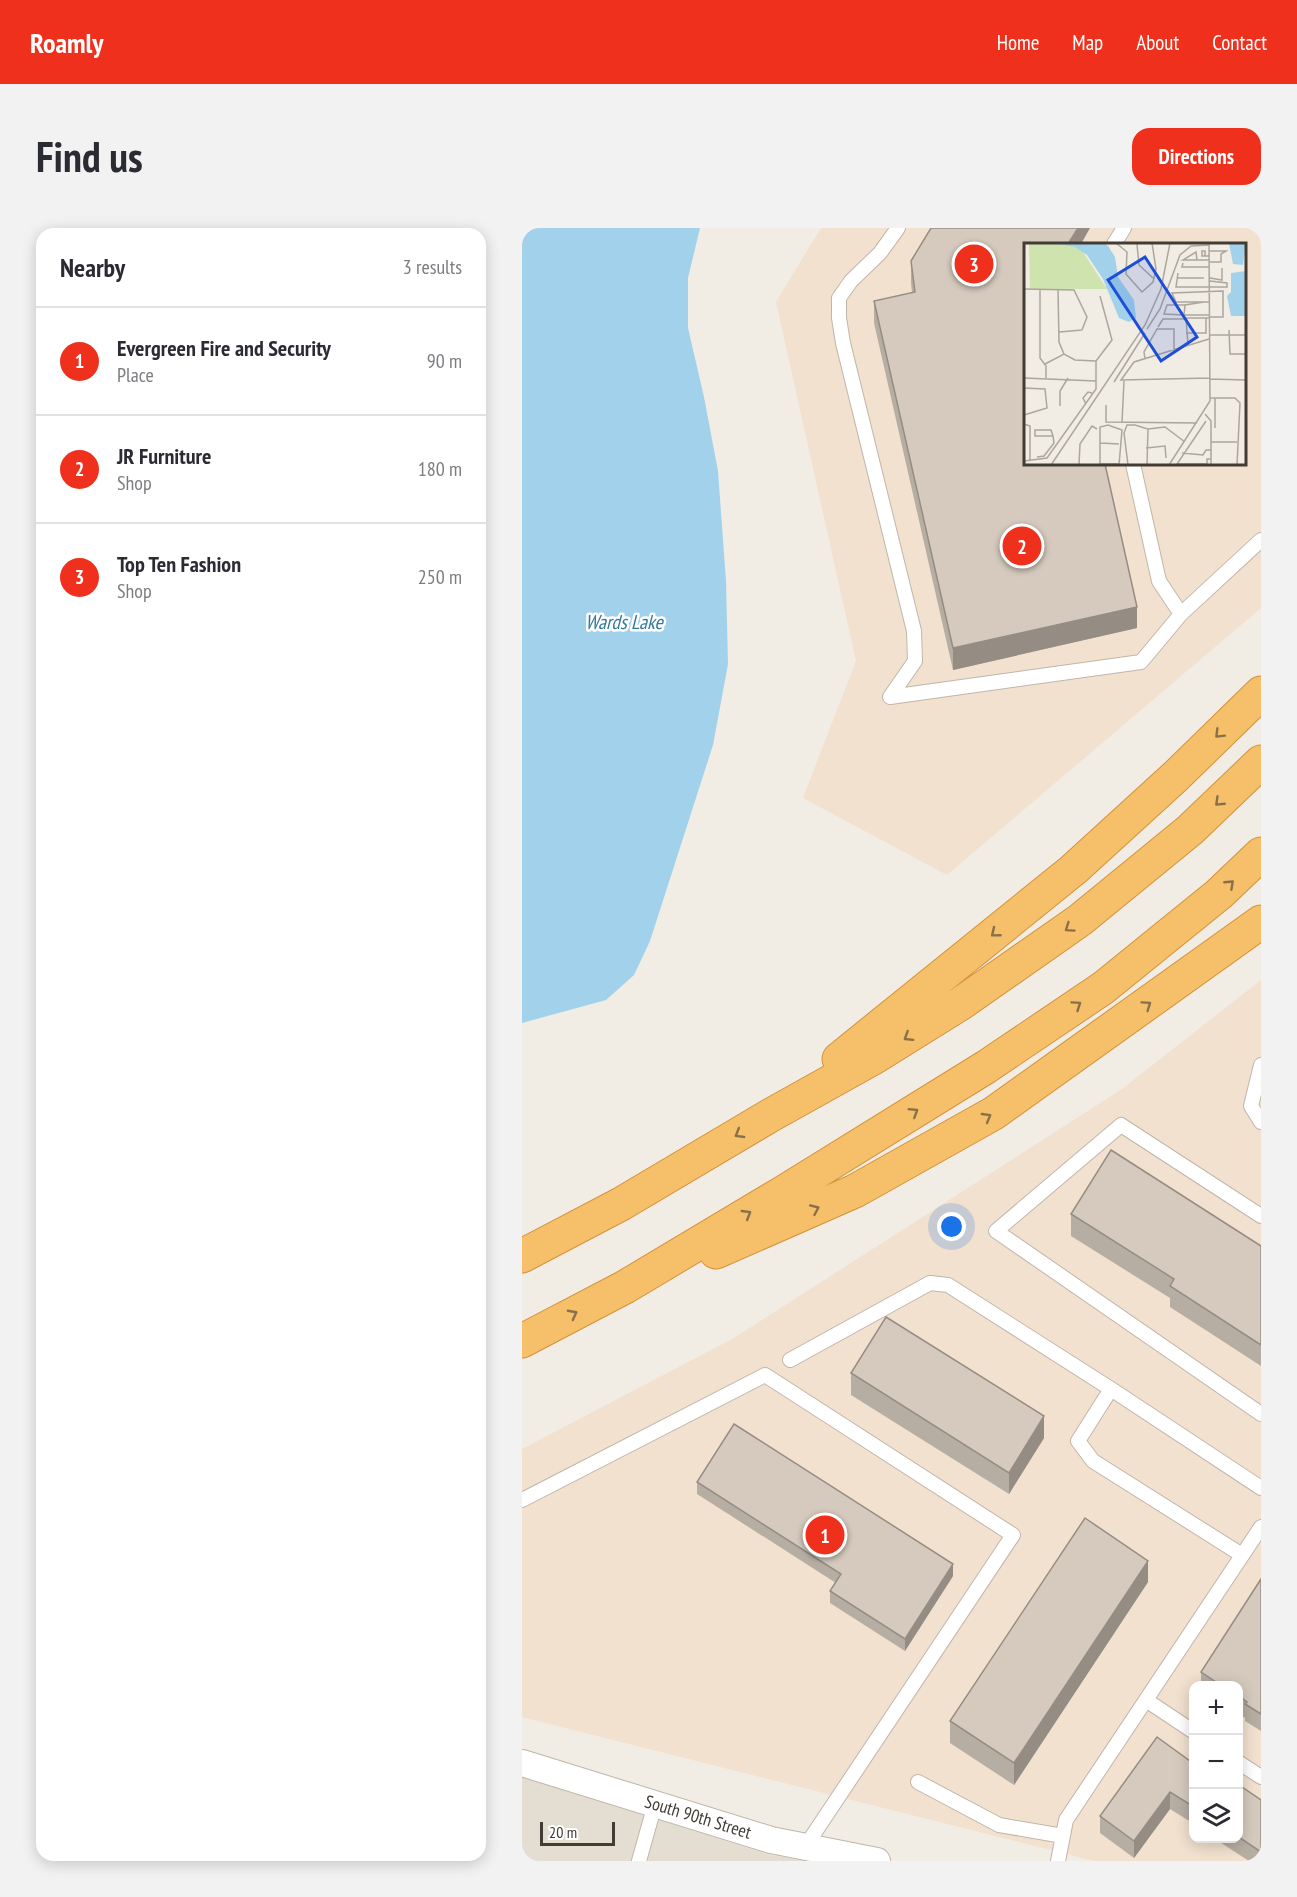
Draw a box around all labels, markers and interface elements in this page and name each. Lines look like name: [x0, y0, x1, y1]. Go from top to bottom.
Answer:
text: Roamly: [30, 24, 104, 61]
text: Home: [997, 29, 1039, 56]
text: Map: [1072, 29, 1103, 56]
text: About: [1136, 29, 1179, 56]
text: Contact: [1212, 29, 1267, 56]
button: Directions: [1132, 128, 1261, 185]
text: Find us: [36, 129, 143, 184]
pin: 3: [954, 242, 994, 286]
inset map: [1024, 243, 1246, 465]
text: Nearby: [60, 251, 125, 284]
text: 3 results: [403, 254, 462, 280]
text: Evergreen Fire and Security: [117, 334, 331, 362]
text: 1: [75, 348, 84, 374]
text: 90 m: [427, 348, 462, 374]
text: Place: [117, 362, 154, 388]
text: JR Furniture: [117, 442, 211, 470]
text: 2: [75, 456, 84, 482]
text: 180 m: [418, 456, 462, 482]
text: Shop: [117, 470, 152, 496]
pin: 2: [1002, 524, 1042, 568]
text: Top Ten Fashion: [117, 550, 241, 578]
text: 3: [75, 564, 84, 590]
text: 250 m: [418, 564, 462, 590]
text: Shop: [117, 578, 152, 604]
water label: Wards Lake: [585, 609, 665, 635]
one-way arrow: [1216, 727, 1226, 738]
one-way arrow: [1215, 795, 1226, 806]
one-way arrow: [1223, 880, 1233, 891]
one-way arrow: [1065, 921, 1076, 932]
one-way arrow: [991, 926, 1002, 937]
one-way arrow: [1070, 1001, 1081, 1012]
one-way arrow: [1140, 1001, 1151, 1012]
one-way arrow: [904, 1030, 915, 1041]
one-way arrow: [908, 1108, 918, 1120]
one-way arrow: [981, 1113, 991, 1124]
one-way arrow: [735, 1126, 745, 1138]
one-way arrow: [808, 1204, 819, 1216]
one-way arrow: [741, 1209, 751, 1221]
your location: [937, 1212, 966, 1241]
one-way arrow: [567, 1310, 578, 1321]
pin: 1: [806, 1512, 844, 1558]
map controls: [1189, 1681, 1243, 1843]
button: +: [1189, 1681, 1243, 1735]
button: −: [1189, 1735, 1243, 1789]
street label: South 90th Street: [642, 1789, 754, 1844]
button: layers: [1189, 1789, 1243, 1843]
scale bar: [540, 1819, 615, 1846]
text: 20 m: [549, 1822, 577, 1842]

